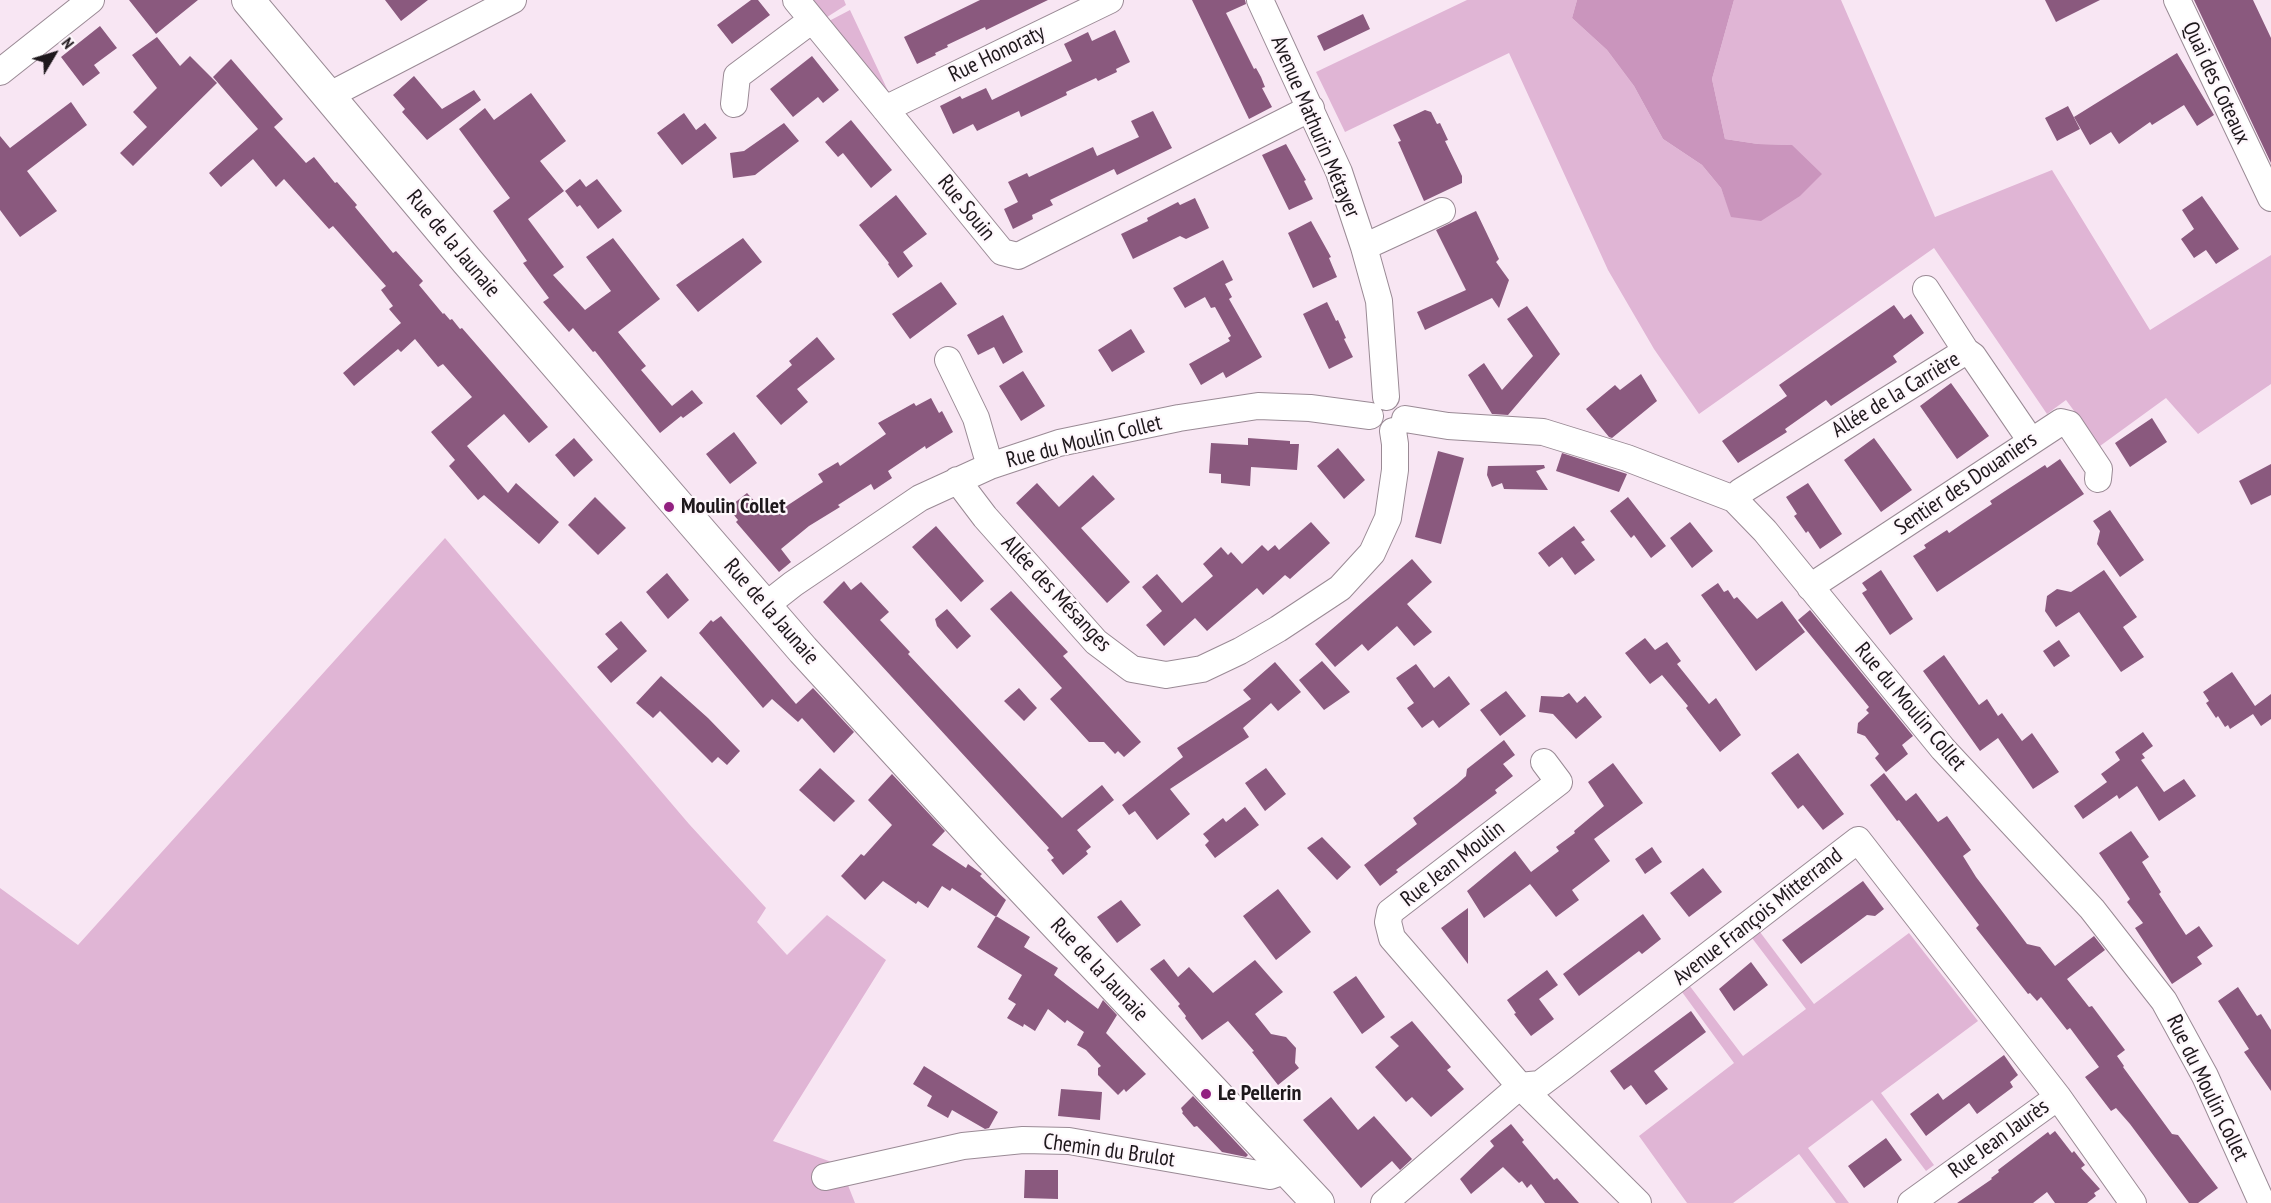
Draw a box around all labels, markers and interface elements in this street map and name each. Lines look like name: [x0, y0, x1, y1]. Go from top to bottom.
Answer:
street label: Quai des Coteaux: [2176, 18, 2256, 148]
street label: Rue Honoraty: [945, 19, 1049, 89]
north arrow: [24, 24, 84, 84]
street label: Avenue Mathurin Métayer: [1265, 32, 1365, 222]
text: N: [58, 33, 79, 52]
street label: Rue Souin: [932, 170, 1000, 246]
street label: Rue de la Jaunaie: [401, 185, 505, 303]
street label: Allée de la Carrière: [1827, 346, 1965, 444]
street label: Rue du Moulin Collet: [1004, 410, 1164, 474]
street label: Sentier des Douaniers: [1890, 427, 2042, 541]
place label: Moulin Collet: [681, 494, 786, 520]
marker: Moulin Collet: [662, 500, 676, 514]
street label: Allée des Mésanges: [996, 530, 1116, 658]
street label: Rue de la Jaunaie: [718, 554, 824, 670]
street label: Rue du Moulin Collet: [1849, 638, 1971, 776]
street label: Rue Jean Moulin: [1396, 815, 1510, 913]
street label: Avenue François Mitterrand: [1668, 843, 1848, 991]
street label: Rue de la Jaunaie: [1044, 913, 1154, 1027]
street label: Rue du Moulin Collet: [2160, 1011, 2254, 1165]
place label: Le Pellerin: [1218, 1081, 1301, 1107]
marker: Le Pellerin: [1199, 1087, 1213, 1101]
street label: Rue Jean Jaurès: [1944, 1094, 2054, 1184]
street label: Chemin du Brulot: [1042, 1129, 1176, 1173]

